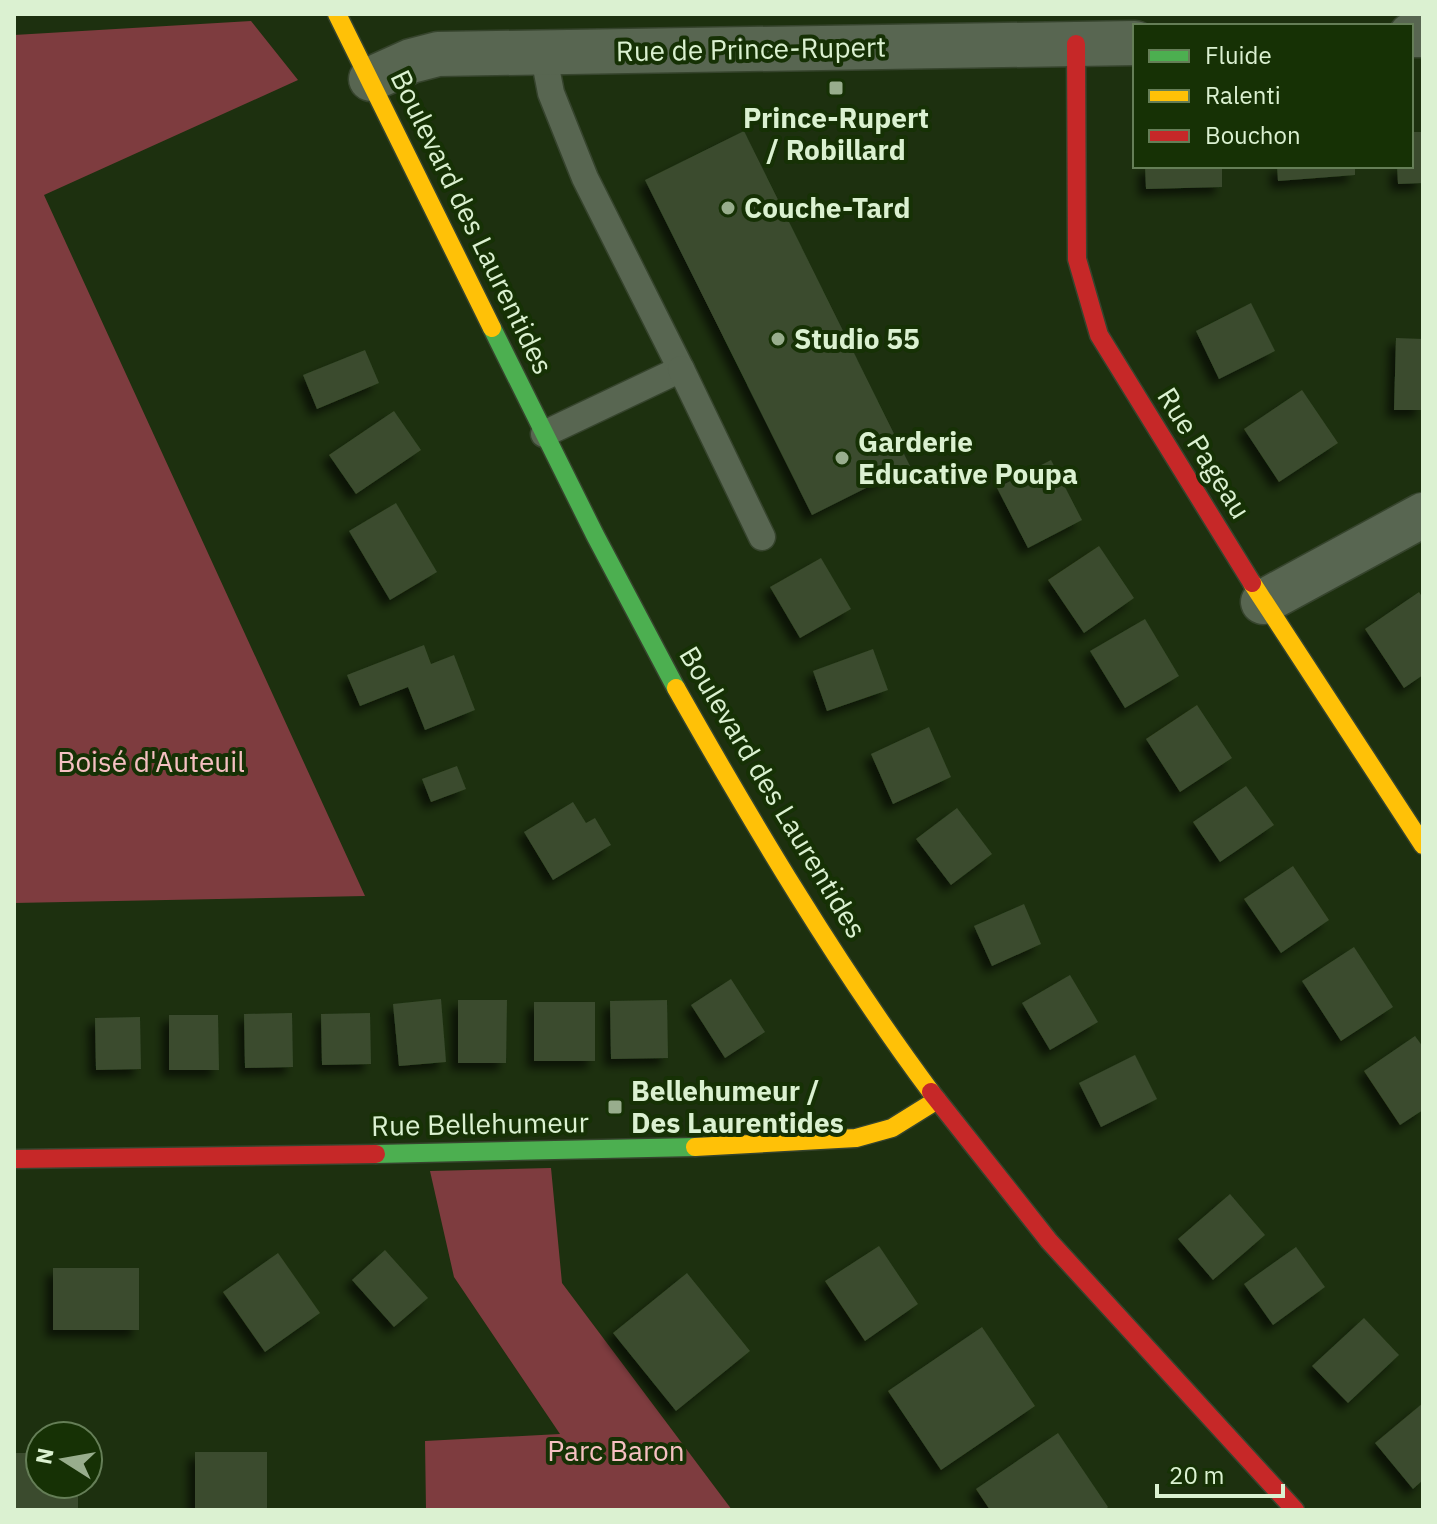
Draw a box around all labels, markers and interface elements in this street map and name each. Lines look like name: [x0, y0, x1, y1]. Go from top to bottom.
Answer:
legend: [1133, 24, 1413, 168]
street label: Rue de Prince-Rupert: [616, 28, 886, 69]
text: Fluide: [1205, 39, 1272, 71]
street label: Boulevard des Laurentides: [383, 63, 562, 380]
marker: Prince-Rupert / Robillard: [827, 79, 845, 97]
text: Ralenti: [1205, 79, 1281, 111]
place label: Prince-Rupert / Robillard: [743, 99, 929, 168]
text: Bouchon: [1205, 119, 1301, 151]
place label: Couche-Tard: [744, 189, 910, 226]
marker: Couche-Tard: [719, 199, 737, 217]
place label: Studio 55: [794, 320, 920, 357]
marker: Studio 55: [769, 330, 787, 348]
street label: Rue Pageau: [1149, 380, 1259, 525]
place label: Garderie Educative Poupa: [858, 423, 1078, 492]
marker: Garderie Educative Poupa: [833, 449, 851, 467]
street label: Boulevard des Laurentides: [671, 639, 875, 945]
park label: Boisé d'Auteuil: [57, 743, 245, 780]
place label: Bellehumeur / Des Laurentides: [631, 1072, 844, 1141]
marker: Bellehumeur / Des Laurentides: [606, 1098, 624, 1116]
street label: Rue Bellehumeur: [371, 1103, 589, 1144]
north arrow: [24, 1420, 104, 1500]
park label: Parc Baron: [547, 1432, 685, 1469]
text: N: [28, 1445, 60, 1467]
scale bar: [1157, 1448, 1283, 1498]
text: 20 m: [1169, 1459, 1224, 1491]

